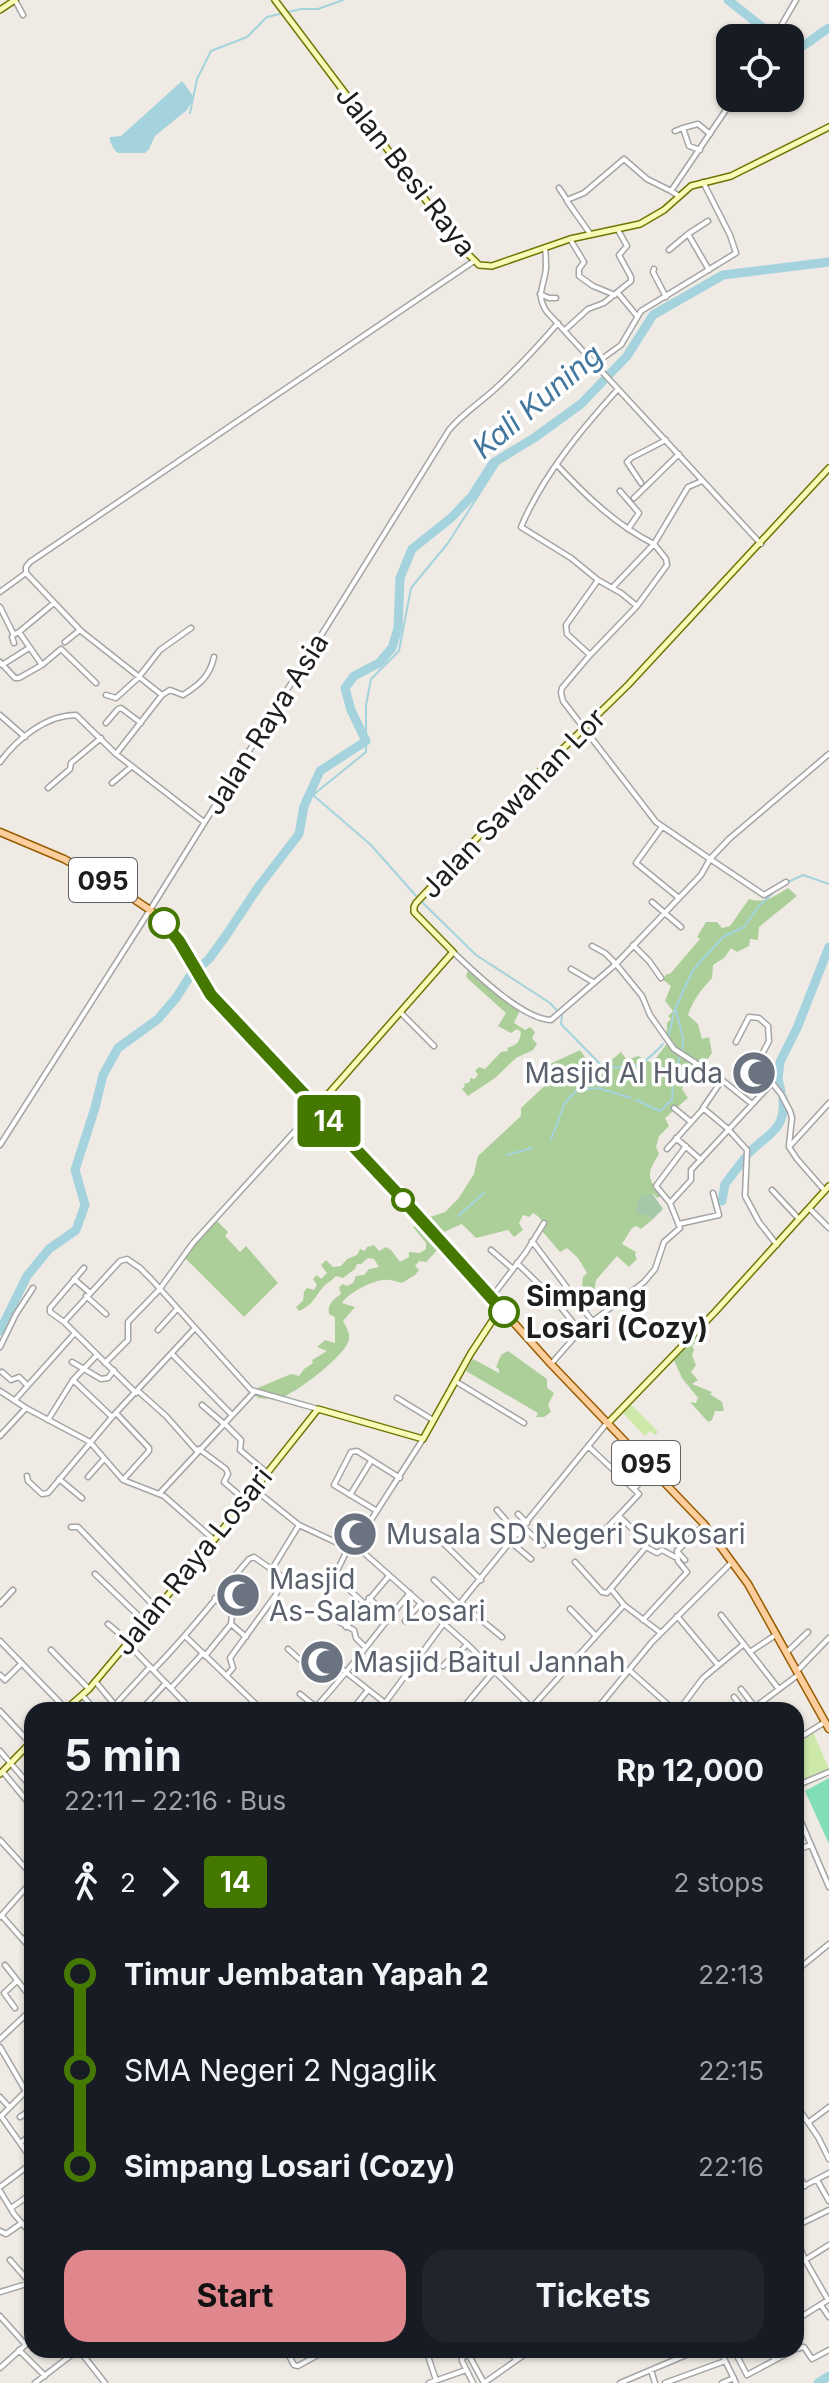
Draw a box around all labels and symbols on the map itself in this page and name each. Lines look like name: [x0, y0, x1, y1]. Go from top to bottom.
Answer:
street label: Jalan Besi Raya: [329, 79, 483, 263]
water label: Kali Kuning: [465, 336, 609, 466]
street label: Jalan Raya Asia: [197, 627, 335, 821]
street label: Jalan Sawahan Lor: [414, 701, 612, 905]
road number: 095: [69, 858, 137, 902]
unlabelled marker: [149, 908, 179, 938]
mosque icon: Masjid Al Huda: [730, 1049, 778, 1097]
place label: Masjid Al Huda: [524, 1056, 723, 1090]
line badge: 14: [293, 1095, 365, 1147]
unlabelled marker: [392, 1189, 414, 1211]
place label: Simpang Losari (Cozy): [526, 1279, 708, 1345]
marker: Simpang Losari (Cozy): [489, 1297, 519, 1327]
road number: 095: [612, 1441, 680, 1485]
street label: Jalan Raya Losari: [107, 1460, 279, 1662]
mosque icon: Musala SD Negeri Sukosari: [331, 1510, 379, 1558]
place label: Musala SD Negeri Sukosari: [386, 1517, 746, 1551]
place label: Masjid As-Salam Losari: [269, 1562, 485, 1628]
mosque icon: Masjid As-Salam Losari: [214, 1571, 262, 1619]
mosque icon: Masjid Baitul Jannah: [298, 1638, 346, 1686]
place label: Masjid Baitul Jannah: [353, 1645, 626, 1679]

